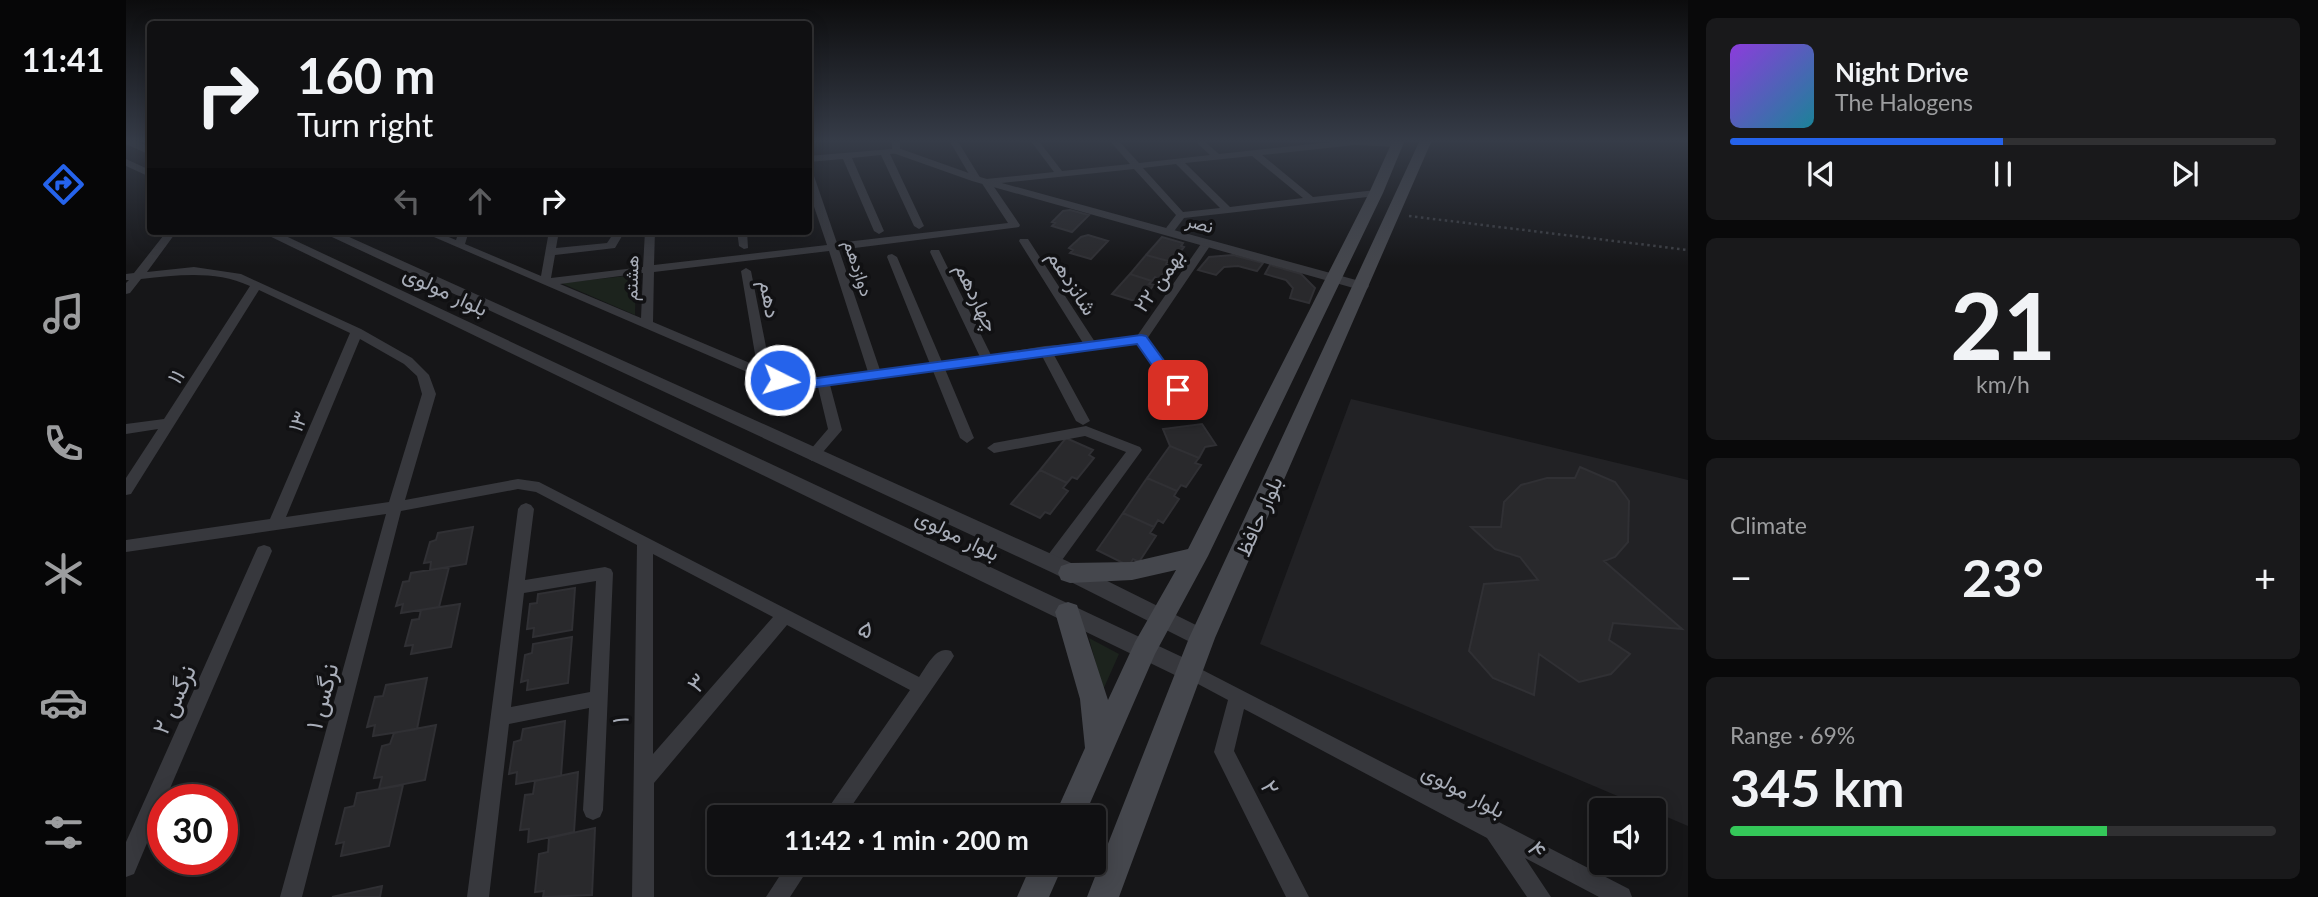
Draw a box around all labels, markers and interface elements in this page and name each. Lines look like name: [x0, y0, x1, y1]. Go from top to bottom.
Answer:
text: 11:41: [22, 40, 104, 79]
text: 160 m: [297, 46, 435, 104]
icon: right: [182, 49, 273, 140]
text: Night Drive: [1835, 56, 1969, 88]
text: The Halogens: [1835, 88, 1973, 116]
text: Turn right: [297, 105, 433, 144]
icon: previous: [1802, 155, 1840, 193]
icon: pause: [1984, 155, 2022, 193]
icon: next: [2166, 155, 2204, 193]
icon: directions: [39, 160, 88, 209]
icon: left: [388, 182, 426, 220]
icon: ahead: [461, 182, 499, 220]
icon: right: [534, 182, 572, 220]
street label: نصر: [1183, 209, 1216, 238]
street label: دوازدهم: [838, 237, 878, 300]
street label: ۲۲ بهمن: [1127, 244, 1190, 317]
street label: شانزدهم: [1040, 245, 1103, 321]
street label: هشتم: [619, 255, 645, 301]
street label: چهاردهم: [948, 258, 1005, 337]
street label: بلوار مولوی: [399, 260, 492, 322]
text: 21: [1950, 270, 2056, 379]
street label: دهم: [752, 278, 787, 320]
icon: music: [39, 289, 88, 338]
position arrow: [743, 343, 817, 417]
pin: [1148, 360, 1208, 420]
street label: ۱۱: [161, 364, 189, 388]
text: km/h: [1976, 370, 2030, 398]
icon: arrive: [1159, 371, 1197, 409]
street label: ۱۳: [282, 407, 312, 435]
icon: phone: [39, 419, 88, 468]
street label: بلوار حافظ: [1229, 472, 1289, 561]
street label: بلوار مولوی: [911, 503, 1004, 567]
text: Climate: [1730, 511, 1807, 539]
text: 23°: [1962, 546, 2044, 608]
icon: climate: [39, 549, 88, 598]
text: −: [1730, 554, 1752, 600]
text: +: [2254, 554, 2276, 600]
street label: ۵: [854, 612, 880, 644]
street label: نرگس ۲: [145, 660, 203, 739]
street label: نرگس ۱: [298, 660, 346, 733]
street label: ۳: [680, 667, 712, 697]
icon: car: [39, 678, 88, 727]
street label: ۱: [604, 716, 634, 724]
text: Range · 69%: [1730, 721, 1855, 749]
text: 345 km: [1730, 756, 1904, 818]
street label: بلوار مولوی: [1417, 758, 1510, 824]
street label: ۲: [1255, 775, 1287, 799]
speed limit sign: 30: [147, 784, 238, 875]
map controls: [1589, 798, 1666, 875]
button: sound: [1589, 798, 1666, 875]
icon: filters: [39, 808, 88, 857]
text: 11:42 · 1 min · 200 m: [784, 824, 1029, 856]
street label: ۴: [1522, 835, 1554, 863]

